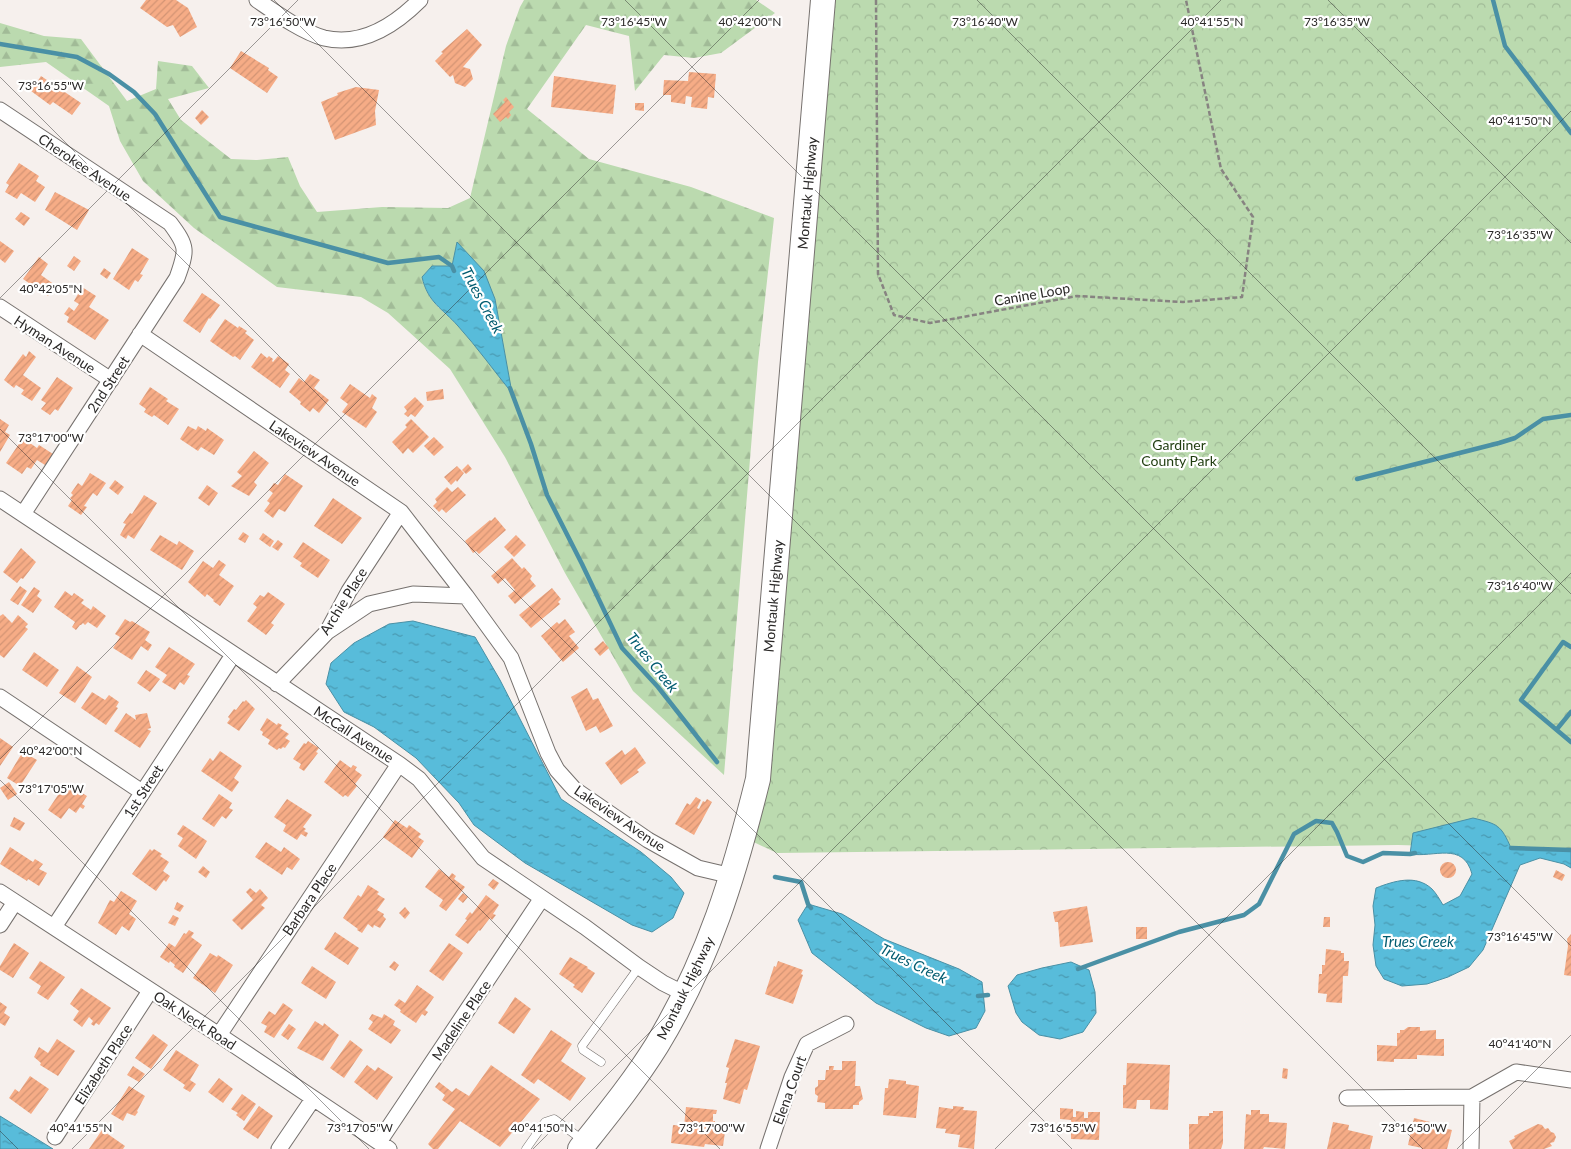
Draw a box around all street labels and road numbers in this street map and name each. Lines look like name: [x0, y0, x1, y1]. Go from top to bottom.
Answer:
street label: Cherokee Avenue: [35, 130, 135, 204]
street label: Montauk Highway: [794, 135, 820, 250]
street label: Canine Loop: [993, 279, 1071, 309]
street label: Hyman Avenue: [11, 311, 99, 377]
street label: 2nd Street: [83, 352, 133, 416]
street label: Lakeview Avenue: [266, 416, 364, 490]
street label: Montauk Highway: [760, 538, 786, 653]
street label: Archie Place: [316, 564, 370, 638]
street label: McCall Avenue: [311, 702, 397, 766]
street label: 1st Street: [120, 761, 166, 821]
street label: Lakeview Avenue: [571, 781, 669, 855]
street label: Barbara Place: [278, 859, 340, 939]
street label: Montauk Highway: [653, 933, 718, 1042]
street label: Madeline Place: [428, 977, 494, 1063]
street label: Oak Neck Road: [151, 987, 239, 1053]
street label: Elizabeth Place: [71, 1021, 135, 1107]
street label: Elena Court: [769, 1053, 809, 1127]

